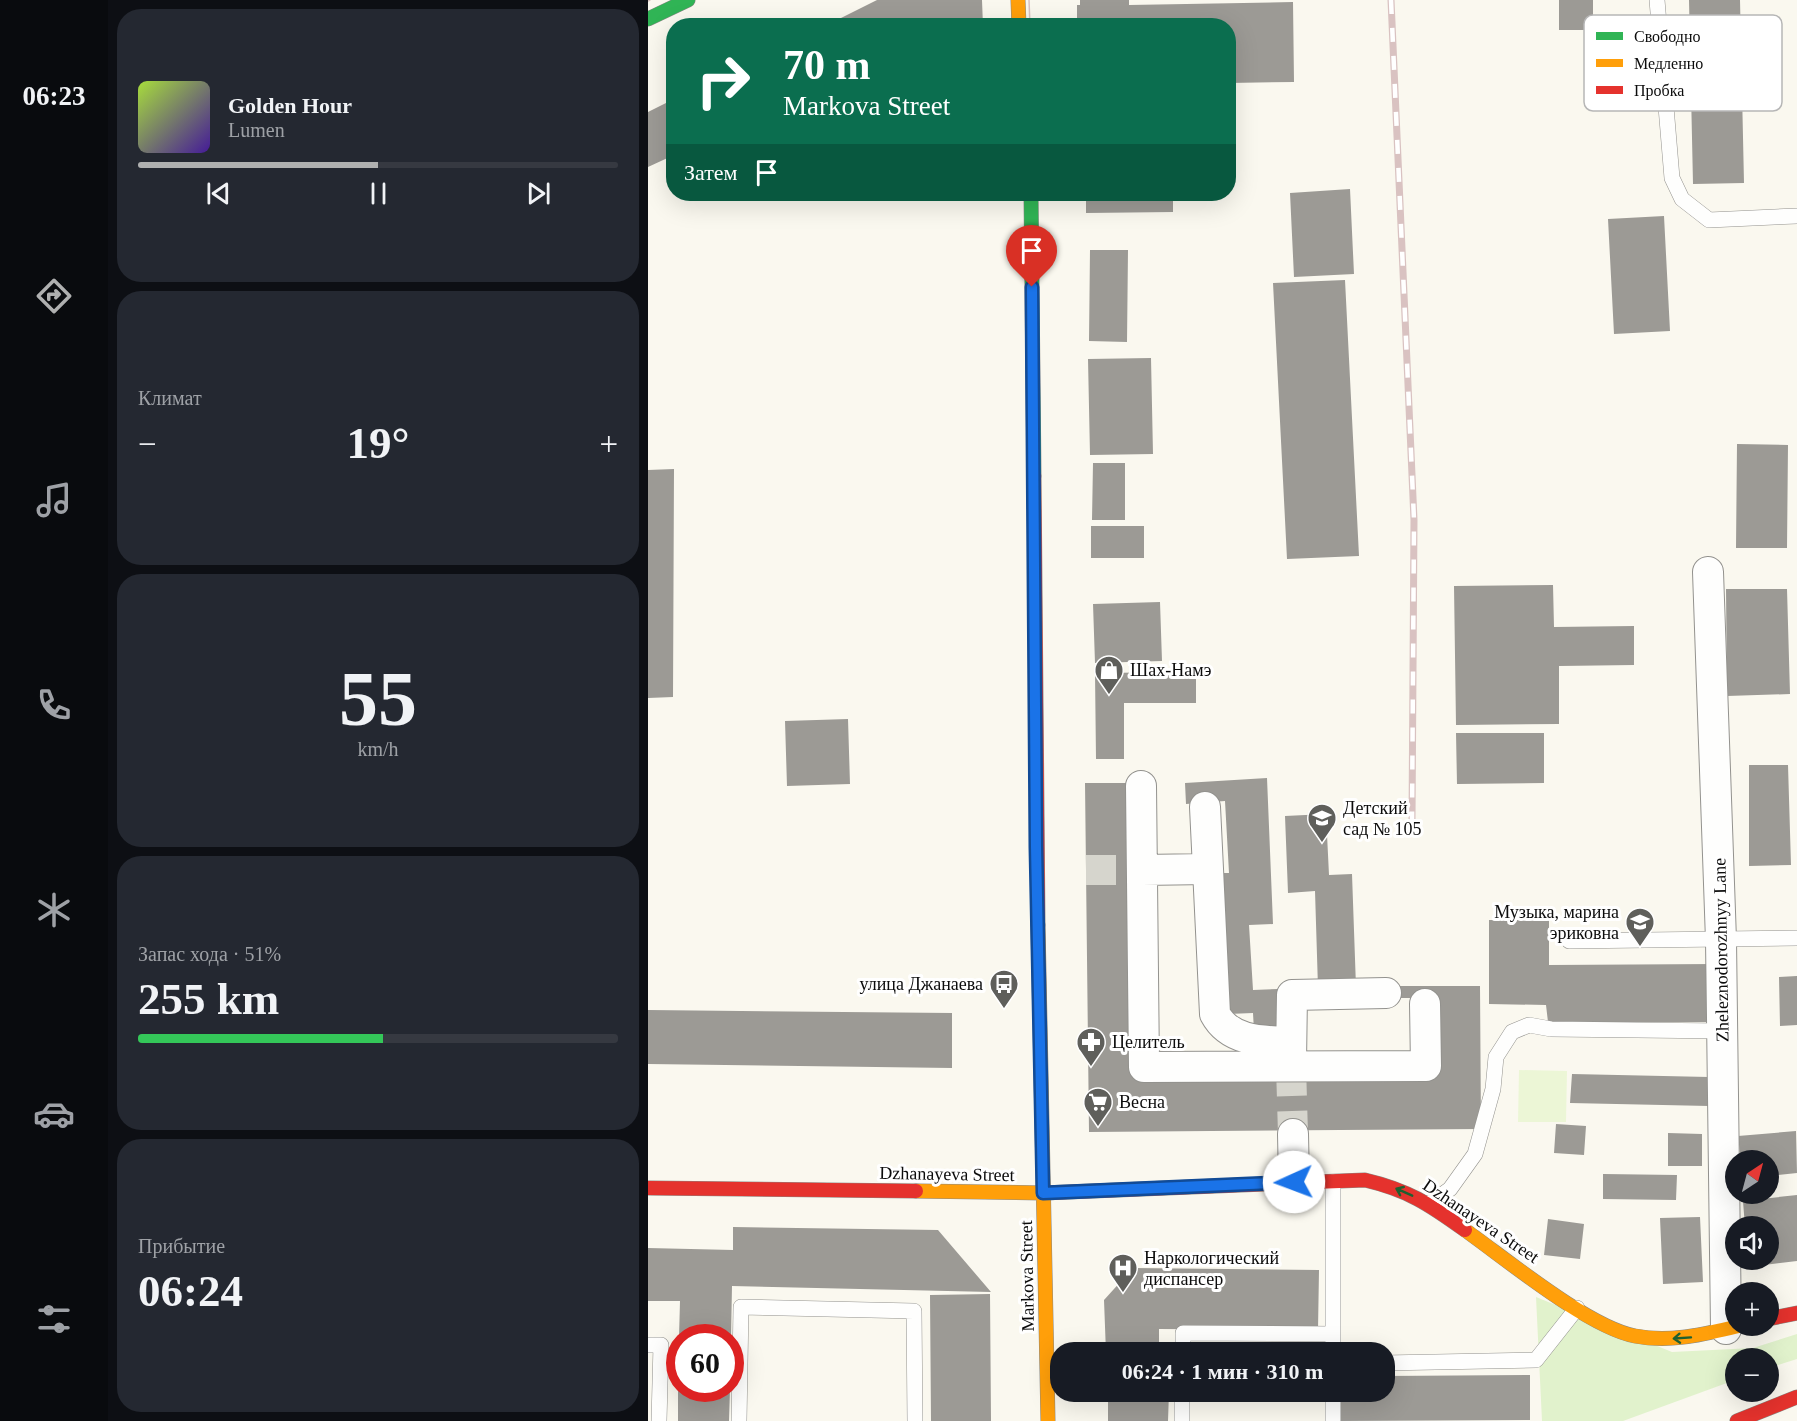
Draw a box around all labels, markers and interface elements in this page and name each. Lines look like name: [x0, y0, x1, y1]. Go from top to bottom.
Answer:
legend: [1584, 15, 1782, 111]
text: Свободно: [1634, 28, 1701, 46]
icon: right: [684, 42, 762, 120]
text: 70 m: [783, 42, 871, 88]
text: Медленно: [1634, 55, 1703, 73]
text: 06:23: [23, 81, 86, 111]
text: Пробка: [1634, 82, 1684, 100]
text: Markova Street: [783, 91, 950, 121]
text: Golden Hour: [228, 93, 352, 118]
text: Lumen: [228, 119, 285, 141]
icon: arrive: [750, 156, 783, 189]
text: Затем: [684, 160, 738, 185]
icon: previous: [202, 177, 235, 210]
icon: pause: [362, 177, 395, 210]
icon: next: [522, 177, 555, 210]
pin: [1006, 225, 1057, 287]
icon: arrive: [1015, 234, 1048, 267]
icon: directions: [33, 275, 75, 317]
text: Климат: [138, 387, 202, 409]
text: 19°: [347, 418, 410, 468]
text: −: [138, 426, 157, 462]
text: +: [599, 426, 618, 462]
icon: music: [33, 479, 75, 521]
shop icon: Шах-Намэ: [1093, 654, 1125, 696]
text: 55: [339, 655, 417, 742]
place label: Шах-Намэ: [1130, 660, 1212, 680]
icon: phone: [33, 684, 75, 726]
text: km/h: [357, 738, 399, 760]
place label: Детский сад № 105: [1343, 798, 1422, 839]
school or university icon: Детский сад № 105: [1306, 802, 1338, 844]
street label: Zheleznodorozhnyy Lane: [1709, 858, 1733, 1042]
icon: climate: [33, 889, 75, 931]
place label: Музыка, марина эриковна: [1494, 902, 1619, 943]
school or university icon: Музыка, марина эриковна: [1624, 906, 1656, 948]
text: Запас хода · 51%: [138, 943, 281, 965]
bus stop icon: улица Джанаева: [988, 968, 1020, 1010]
text: 255 km: [138, 974, 279, 1024]
place label: улица Джанаева: [859, 974, 983, 994]
pharmacy icon: Целитель: [1075, 1026, 1107, 1068]
place label: Целитель: [1112, 1032, 1185, 1052]
supermarket icon: Весна: [1082, 1086, 1114, 1128]
place label: Весна: [1119, 1092, 1165, 1112]
icon: car: [33, 1093, 75, 1135]
position arrow: [1262, 1150, 1326, 1214]
north arrow: [1725, 1150, 1779, 1204]
map controls: [1725, 1150, 1779, 1402]
street label: Dzhanayeva Street: [879, 1163, 1015, 1185]
street label: Dzhanayeva Street: [1419, 1175, 1543, 1267]
one-way arrow: [1395, 1185, 1413, 1197]
button: sound: [1725, 1216, 1779, 1270]
street label: Markova Street: [1016, 1220, 1038, 1332]
text: Прибытие: [138, 1235, 225, 1257]
place label: Наркологический диспансер: [1144, 1248, 1279, 1289]
hospital icon: Наркологический диспансер: [1107, 1252, 1139, 1294]
text: 06:24: [138, 1266, 243, 1316]
button: +: [1725, 1282, 1779, 1336]
icon: filters: [33, 1298, 75, 1340]
speed limit sign: 60: [666, 1324, 744, 1402]
one-way arrow: [1673, 1332, 1692, 1343]
button: −: [1725, 1348, 1779, 1402]
text: 06:24 · 1 мин · 310 m: [1122, 1359, 1323, 1384]

